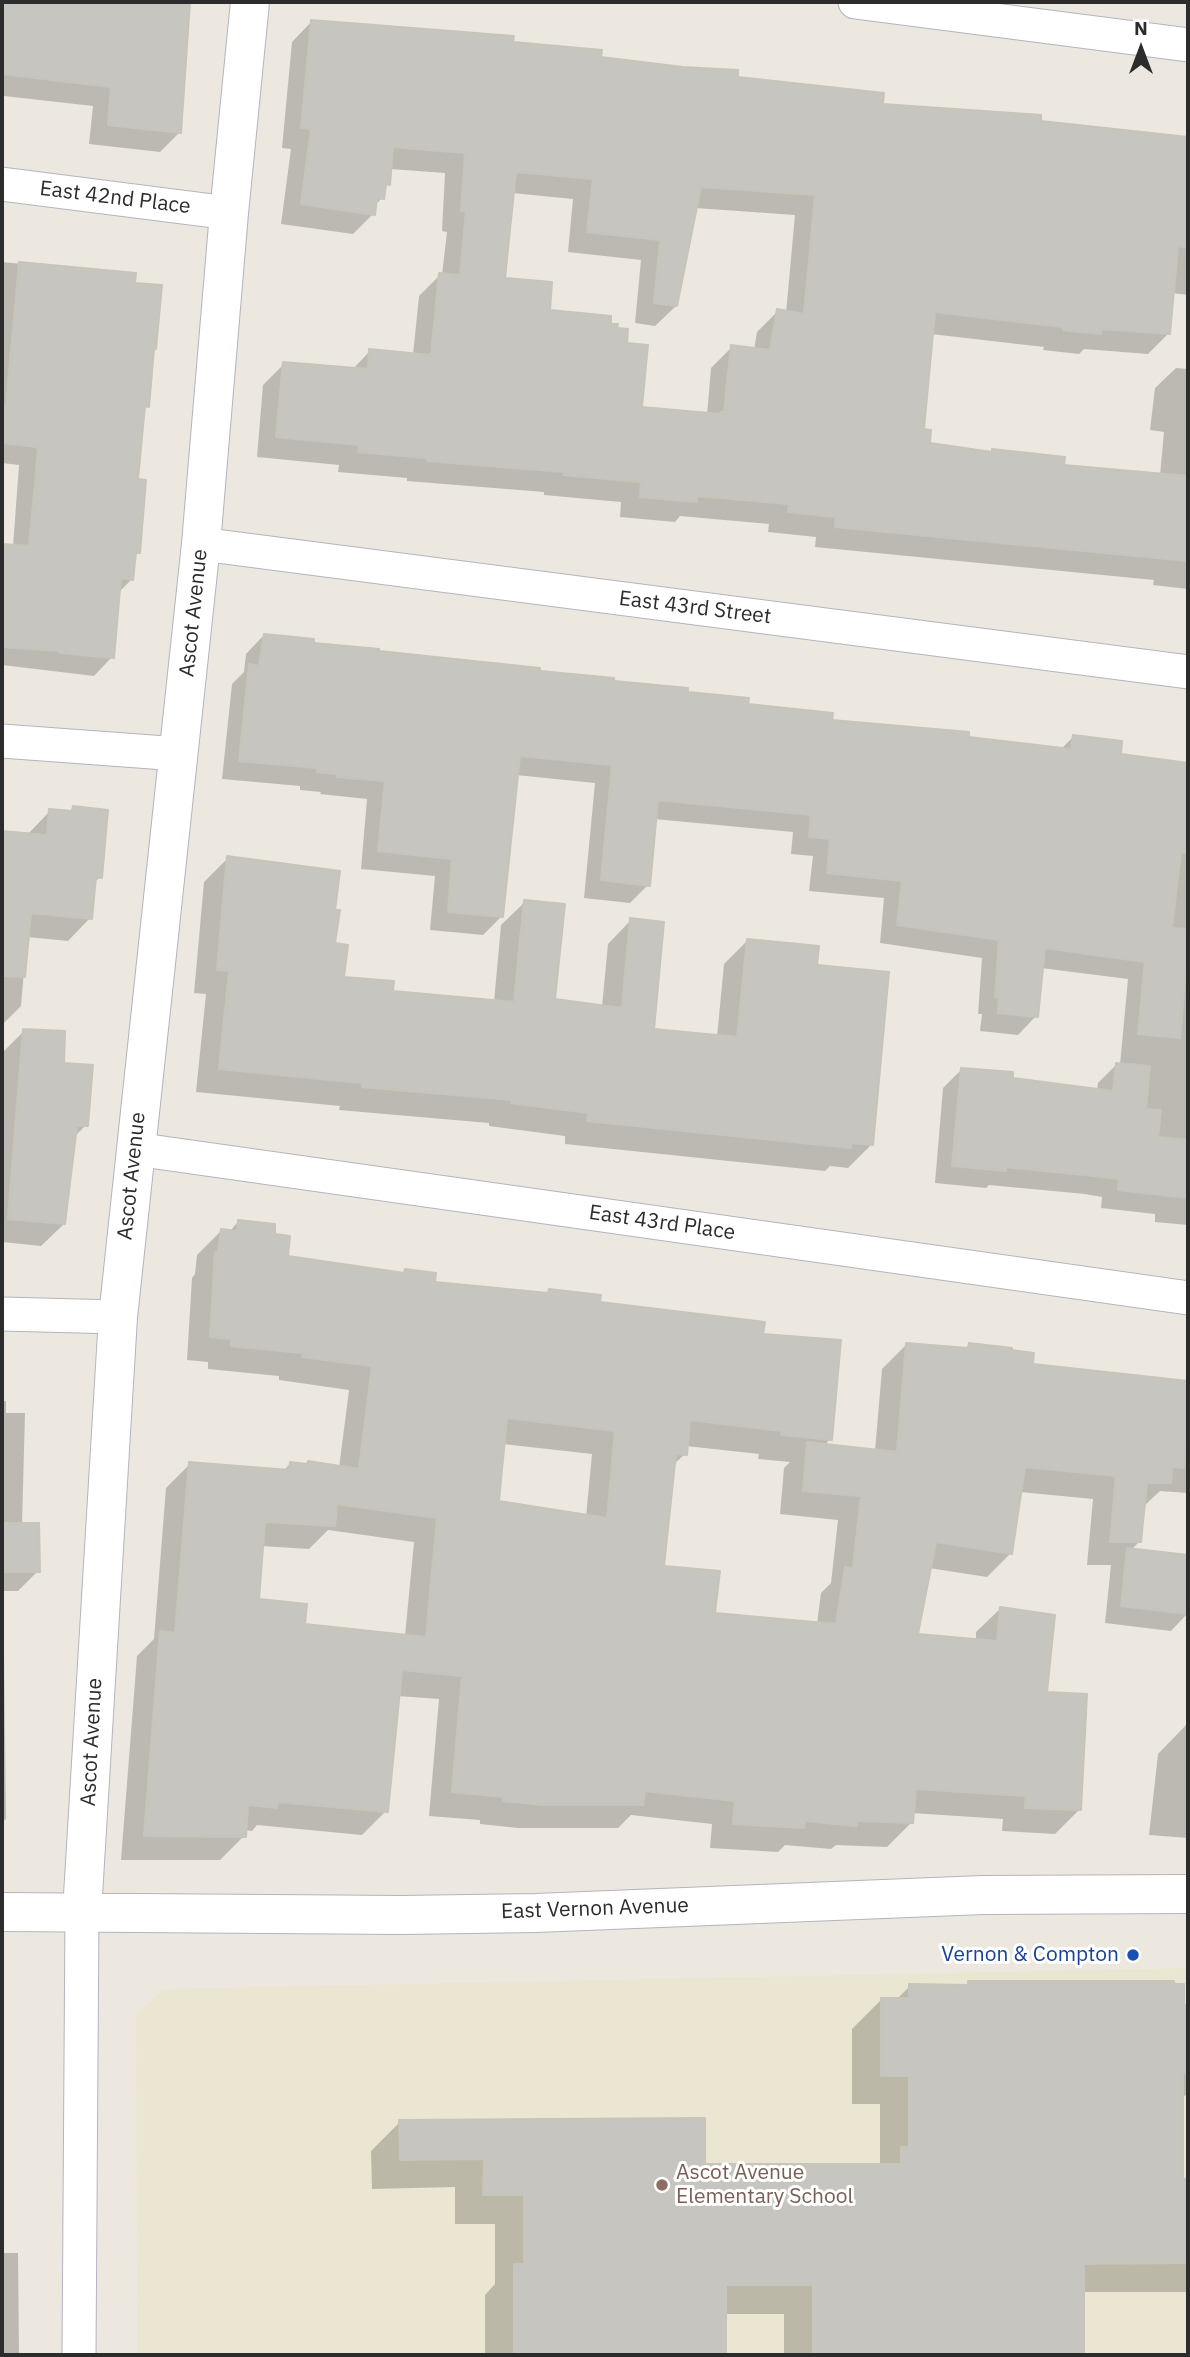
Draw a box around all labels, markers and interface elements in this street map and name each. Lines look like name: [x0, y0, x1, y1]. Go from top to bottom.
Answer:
north arrow: [1106, 14, 1176, 84]
text: N: [1134, 16, 1148, 40]
street label: East 42nd Place: [38, 176, 192, 220]
street label: Ascot Avenue: [175, 548, 213, 678]
street label: East 43rd Street: [617, 586, 773, 630]
street label: Ascot Avenue: [113, 1111, 151, 1241]
street label: East 43rd Place: [587, 1200, 737, 1246]
street label: Ascot Avenue: [76, 1677, 108, 1807]
street label: East Vernon Avenue: [501, 1893, 689, 1925]
place label: Vernon & Compton: [941, 1942, 1119, 1968]
marker: Vernon & Compton: [1125, 1947, 1141, 1963]
place label: Ascot Avenue Elementary School: [676, 2160, 853, 2210]
marker: Ascot Avenue Elementary School: [654, 2177, 670, 2193]

